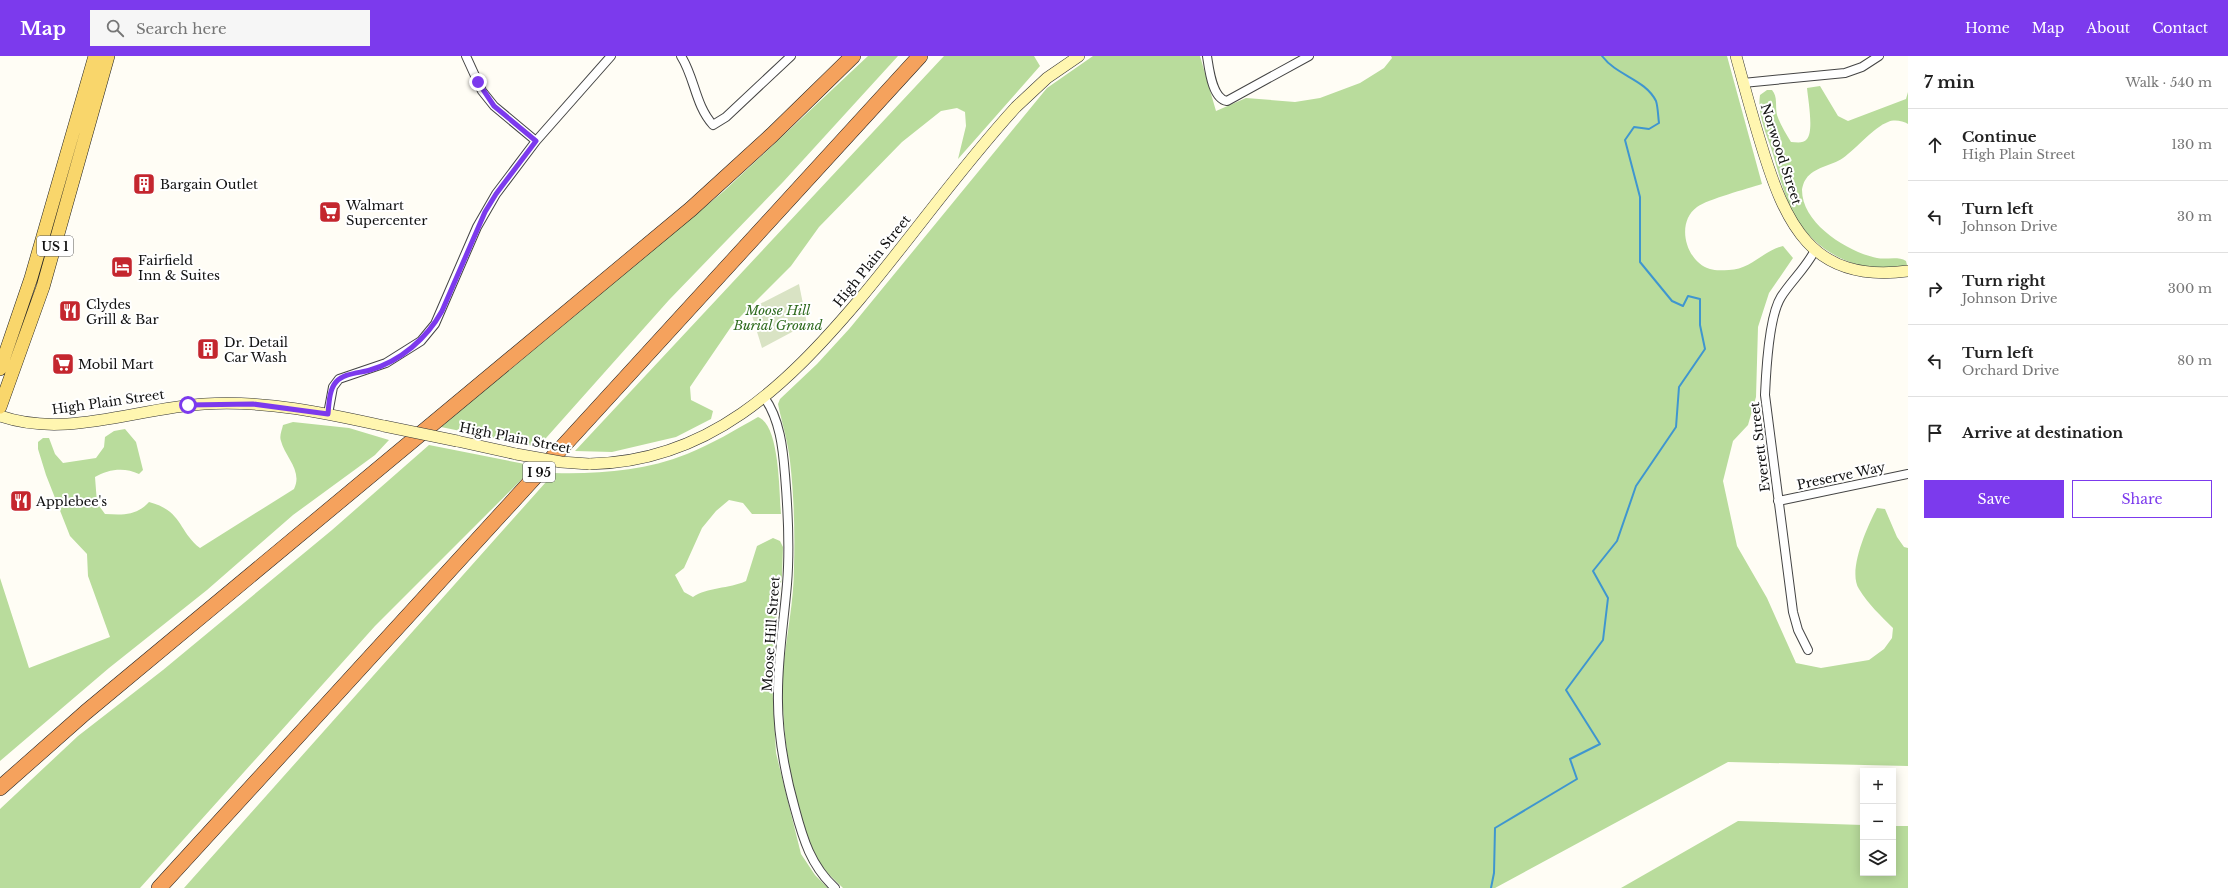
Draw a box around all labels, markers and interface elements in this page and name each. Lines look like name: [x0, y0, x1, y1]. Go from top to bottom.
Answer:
search box: [90, 10, 370, 46]
text: Map: [20, 17, 66, 40]
icon: search: [104, 17, 126, 39]
text: Search here: [136, 19, 227, 38]
text: Home: [1965, 19, 2010, 37]
text: Map: [2032, 19, 2064, 37]
text: About: [2086, 19, 2130, 37]
text: Contact: [2152, 19, 2208, 37]
text: 7 min: [1924, 72, 1975, 93]
route end: [469, 73, 487, 91]
text: Walk · 540 m: [2125, 74, 2212, 91]
street label: Norwood Street: [1757, 101, 1805, 207]
text: Continue: [1962, 127, 2037, 146]
icon: ahead: [1924, 134, 1946, 156]
text: 130 m: [2171, 136, 2212, 153]
text: High Plain Street: [1962, 146, 2076, 163]
building icon: Bargain Outlet: [131, 171, 157, 197]
place label: Bargain Outlet: [160, 176, 258, 193]
place label: Walmart Supercenter: [345, 197, 428, 229]
supermarket icon: Walmart Supercenter: [317, 199, 343, 225]
text: Turn left: [1962, 199, 2033, 218]
icon: left: [1924, 206, 1946, 228]
text: 30 m: [2177, 208, 2212, 225]
street label: High Plain Street: [830, 211, 914, 310]
text: Johnson Drive: [1962, 218, 2057, 235]
road number: US 1: [37, 236, 73, 256]
place label: Fairfield Inn & Suites: [138, 252, 220, 284]
hotel icon: Fairfield Inn & Suites: [109, 254, 135, 280]
text: Turn right: [1962, 271, 2045, 290]
icon: right: [1924, 278, 1946, 300]
text: 300 m: [2168, 280, 2212, 297]
text: Johnson Drive: [1962, 290, 2057, 307]
place label: Clydes Grill & Bar: [86, 296, 159, 328]
restaurant icon: Clydes Grill & Bar: [57, 298, 83, 324]
park label: Moose Hill Burial Ground: [733, 302, 823, 334]
place label: Dr. Detail Car Wash: [224, 334, 288, 366]
building icon: Dr. Detail Car Wash: [195, 336, 221, 362]
text: Turn left: [1962, 343, 2033, 362]
icon: left: [1924, 350, 1946, 372]
supermarket icon: Mobil Mart: [50, 351, 76, 377]
text: 80 m: [2177, 352, 2212, 369]
place label: Mobil Mart: [78, 356, 154, 373]
text: Orchard Drive: [1962, 362, 2059, 379]
street label: High Plain Street: [51, 386, 165, 418]
route start: [179, 396, 197, 414]
street label: Everett Street: [1746, 401, 1774, 493]
street label: High Plain Street: [458, 419, 572, 457]
icon: arrive: [1924, 422, 1946, 444]
text: Arrive at destination: [1962, 423, 2123, 442]
street label: Preserve Way: [1795, 458, 1887, 494]
road number: I 95: [523, 462, 555, 482]
button: Save: [1924, 480, 2064, 518]
button: Share: [2072, 480, 2212, 518]
restaurant icon: Applebee's: [8, 488, 34, 514]
place label: Applebee's: [35, 493, 107, 510]
street label: Moose Hill Street: [758, 576, 784, 692]
map controls: [1860, 768, 1896, 876]
button: +: [1860, 768, 1896, 804]
button: −: [1860, 804, 1896, 840]
button: layers: [1860, 840, 1896, 876]

